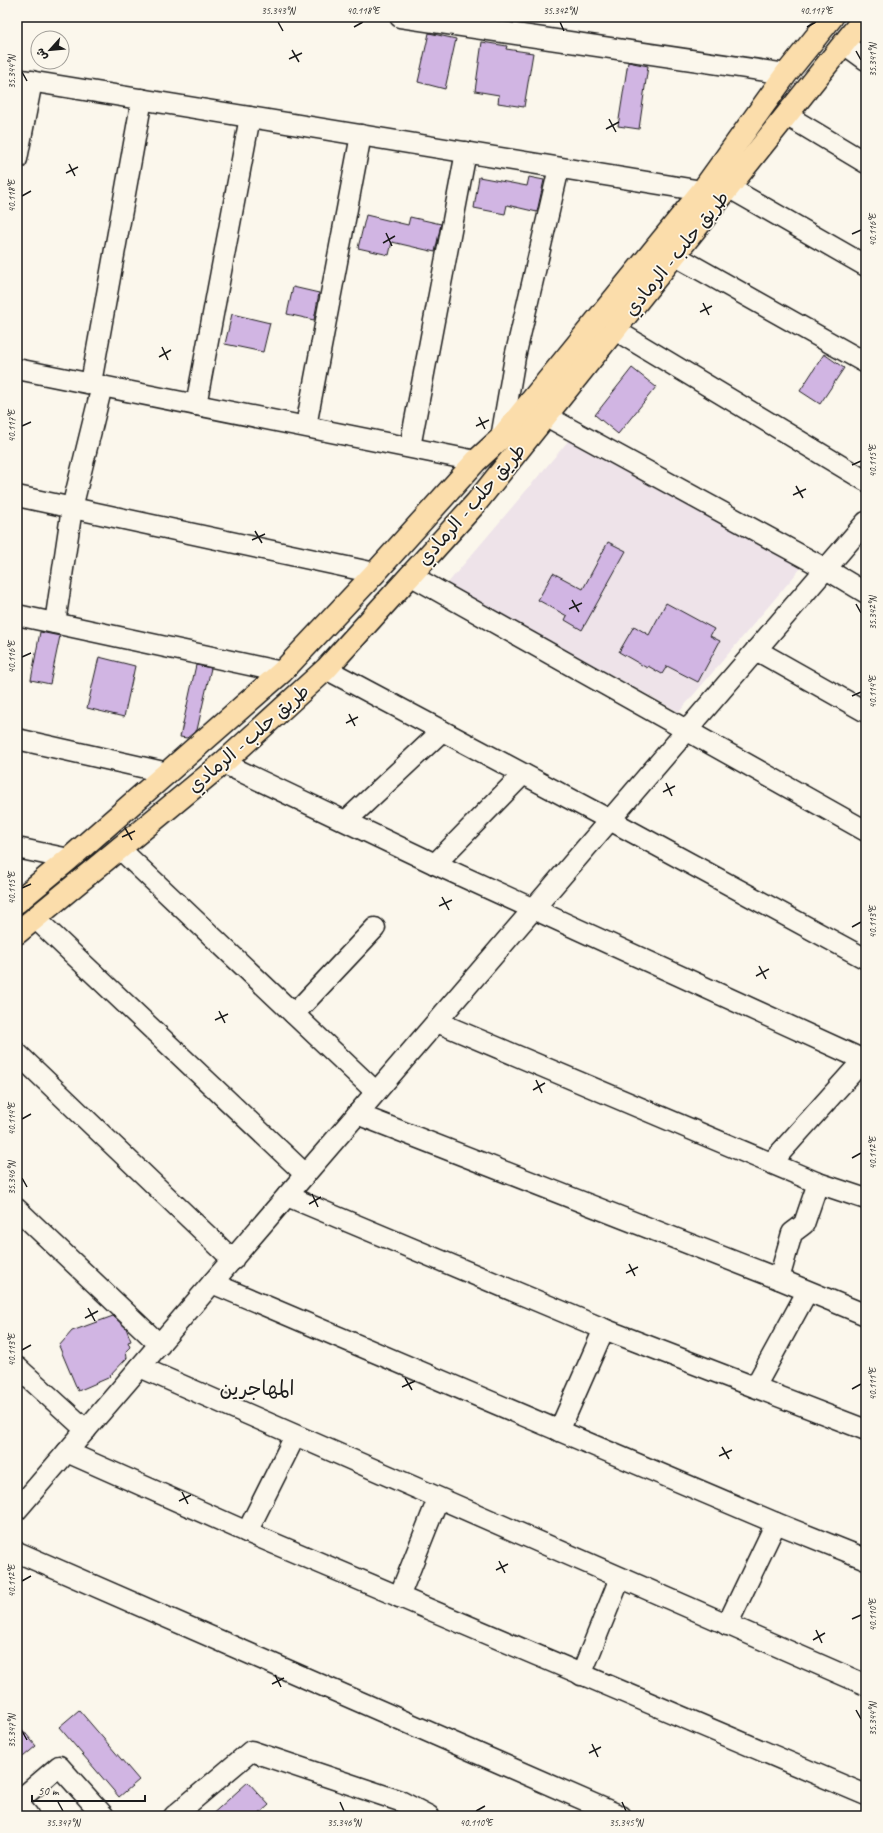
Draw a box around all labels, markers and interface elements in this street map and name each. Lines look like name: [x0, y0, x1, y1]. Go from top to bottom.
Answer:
text: 35.343°N: [261, 4, 297, 17]
text: 40.118°E: [347, 4, 381, 17]
text: 35.342°N: [543, 4, 579, 17]
text: 40.117°E: [800, 4, 834, 17]
north arrow: [30, 30, 70, 70]
text: 35.341°N: [866, 41, 879, 77]
text: ش: [32, 46, 50, 63]
text: 35.344°N: [5, 53, 18, 89]
text: 40.118°E: [5, 178, 18, 212]
street label: طريق حلب - الرمادي: [619, 186, 736, 322]
text: 40.116°E: [866, 212, 879, 246]
text: 40.117°E: [5, 408, 18, 442]
street label: طريق حلب - الرمادي: [412, 439, 533, 572]
text: 40.115°E: [866, 443, 879, 477]
text: 35.342°N: [866, 594, 879, 630]
text: 40.116°E: [5, 639, 18, 673]
text: 40.114°E: [866, 674, 879, 708]
street label: طريق حلب - الرمادي: [183, 679, 316, 800]
text: 40.115°E: [5, 870, 18, 904]
text: 40.113°E: [866, 904, 879, 938]
text: 40.114°E: [5, 1101, 18, 1135]
text: 40.112°E: [866, 1135, 879, 1169]
text: 35.346°N: [5, 1159, 18, 1195]
text: 40.113°E: [5, 1332, 18, 1366]
text: 40.111°E: [866, 1366, 879, 1400]
district label: المهاجرين: [220, 1376, 294, 1401]
text: 40.112°E: [5, 1563, 18, 1597]
text: 40.110°E: [866, 1597, 879, 1631]
text: 35.344°N: [866, 1700, 879, 1736]
text: 35.347°N: [5, 1712, 18, 1748]
scale bar: [32, 1777, 145, 1803]
text: 50 m: [38, 1783, 60, 1799]
text: 35.347°N: [46, 1816, 82, 1829]
text: 35.346°N: [327, 1816, 363, 1829]
text: 40.110°E: [460, 1816, 494, 1829]
text: 35.345°N: [609, 1816, 645, 1829]

